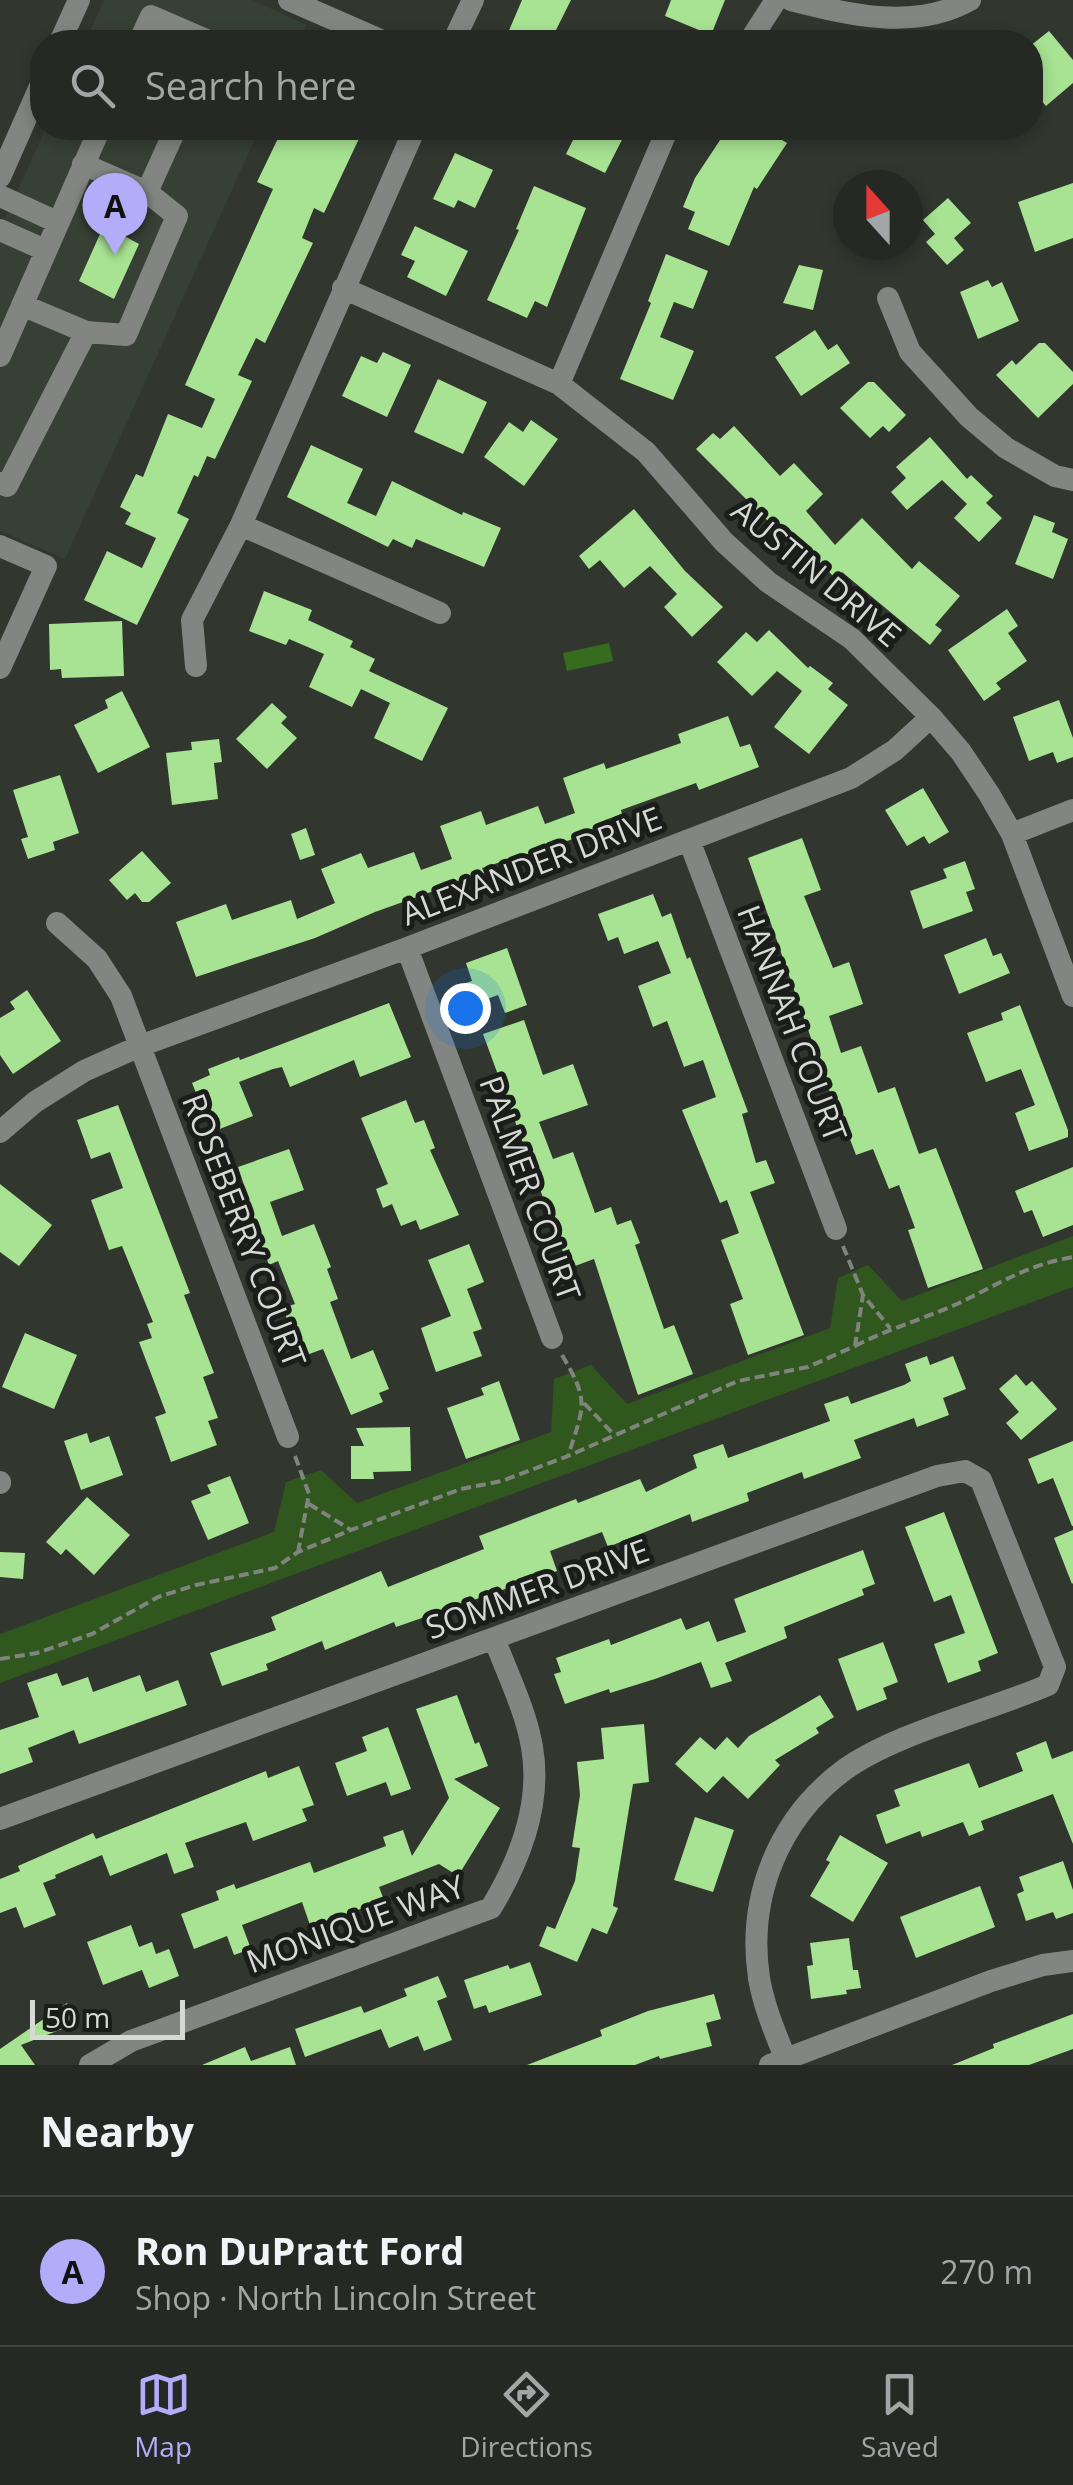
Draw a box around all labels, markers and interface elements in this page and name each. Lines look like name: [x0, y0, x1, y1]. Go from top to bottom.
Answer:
search box: [30, 30, 1043, 140]
icon: search: [65, 58, 120, 113]
text: Search here: [145, 59, 357, 111]
north arrow: [833, 170, 923, 260]
pin: A: [82, 172, 148, 255]
street label: AUSTIN DRIVE: [723, 488, 911, 656]
street label: ALEXANDER DRIVE: [395, 796, 667, 934]
street label: HANNAH COURT: [728, 899, 858, 1148]
your location: [440, 983, 491, 1034]
street label: PALMER COURT: [470, 1069, 592, 1307]
street label: ROSEBERRY COURT: [173, 1087, 317, 1373]
street label: SOMMER DRIVE: [419, 1528, 655, 1648]
street label: MONIQUE WAY: [240, 1864, 470, 1982]
scale bar: [30, 1995, 185, 2040]
text: 50 m: [45, 1998, 110, 2036]
text: Nearby: [40, 2102, 194, 2159]
text: Ron DuPratt Ford: [135, 2224, 464, 2276]
text: A: [61, 2250, 84, 2293]
text: 270 m: [940, 2250, 1033, 2293]
text: Shop · North Lincoln Street: [135, 2276, 536, 2319]
tab: Map: [134, 2367, 192, 2465]
tab: Directions: [460, 2367, 593, 2465]
tab: Saved: [861, 2367, 939, 2465]

